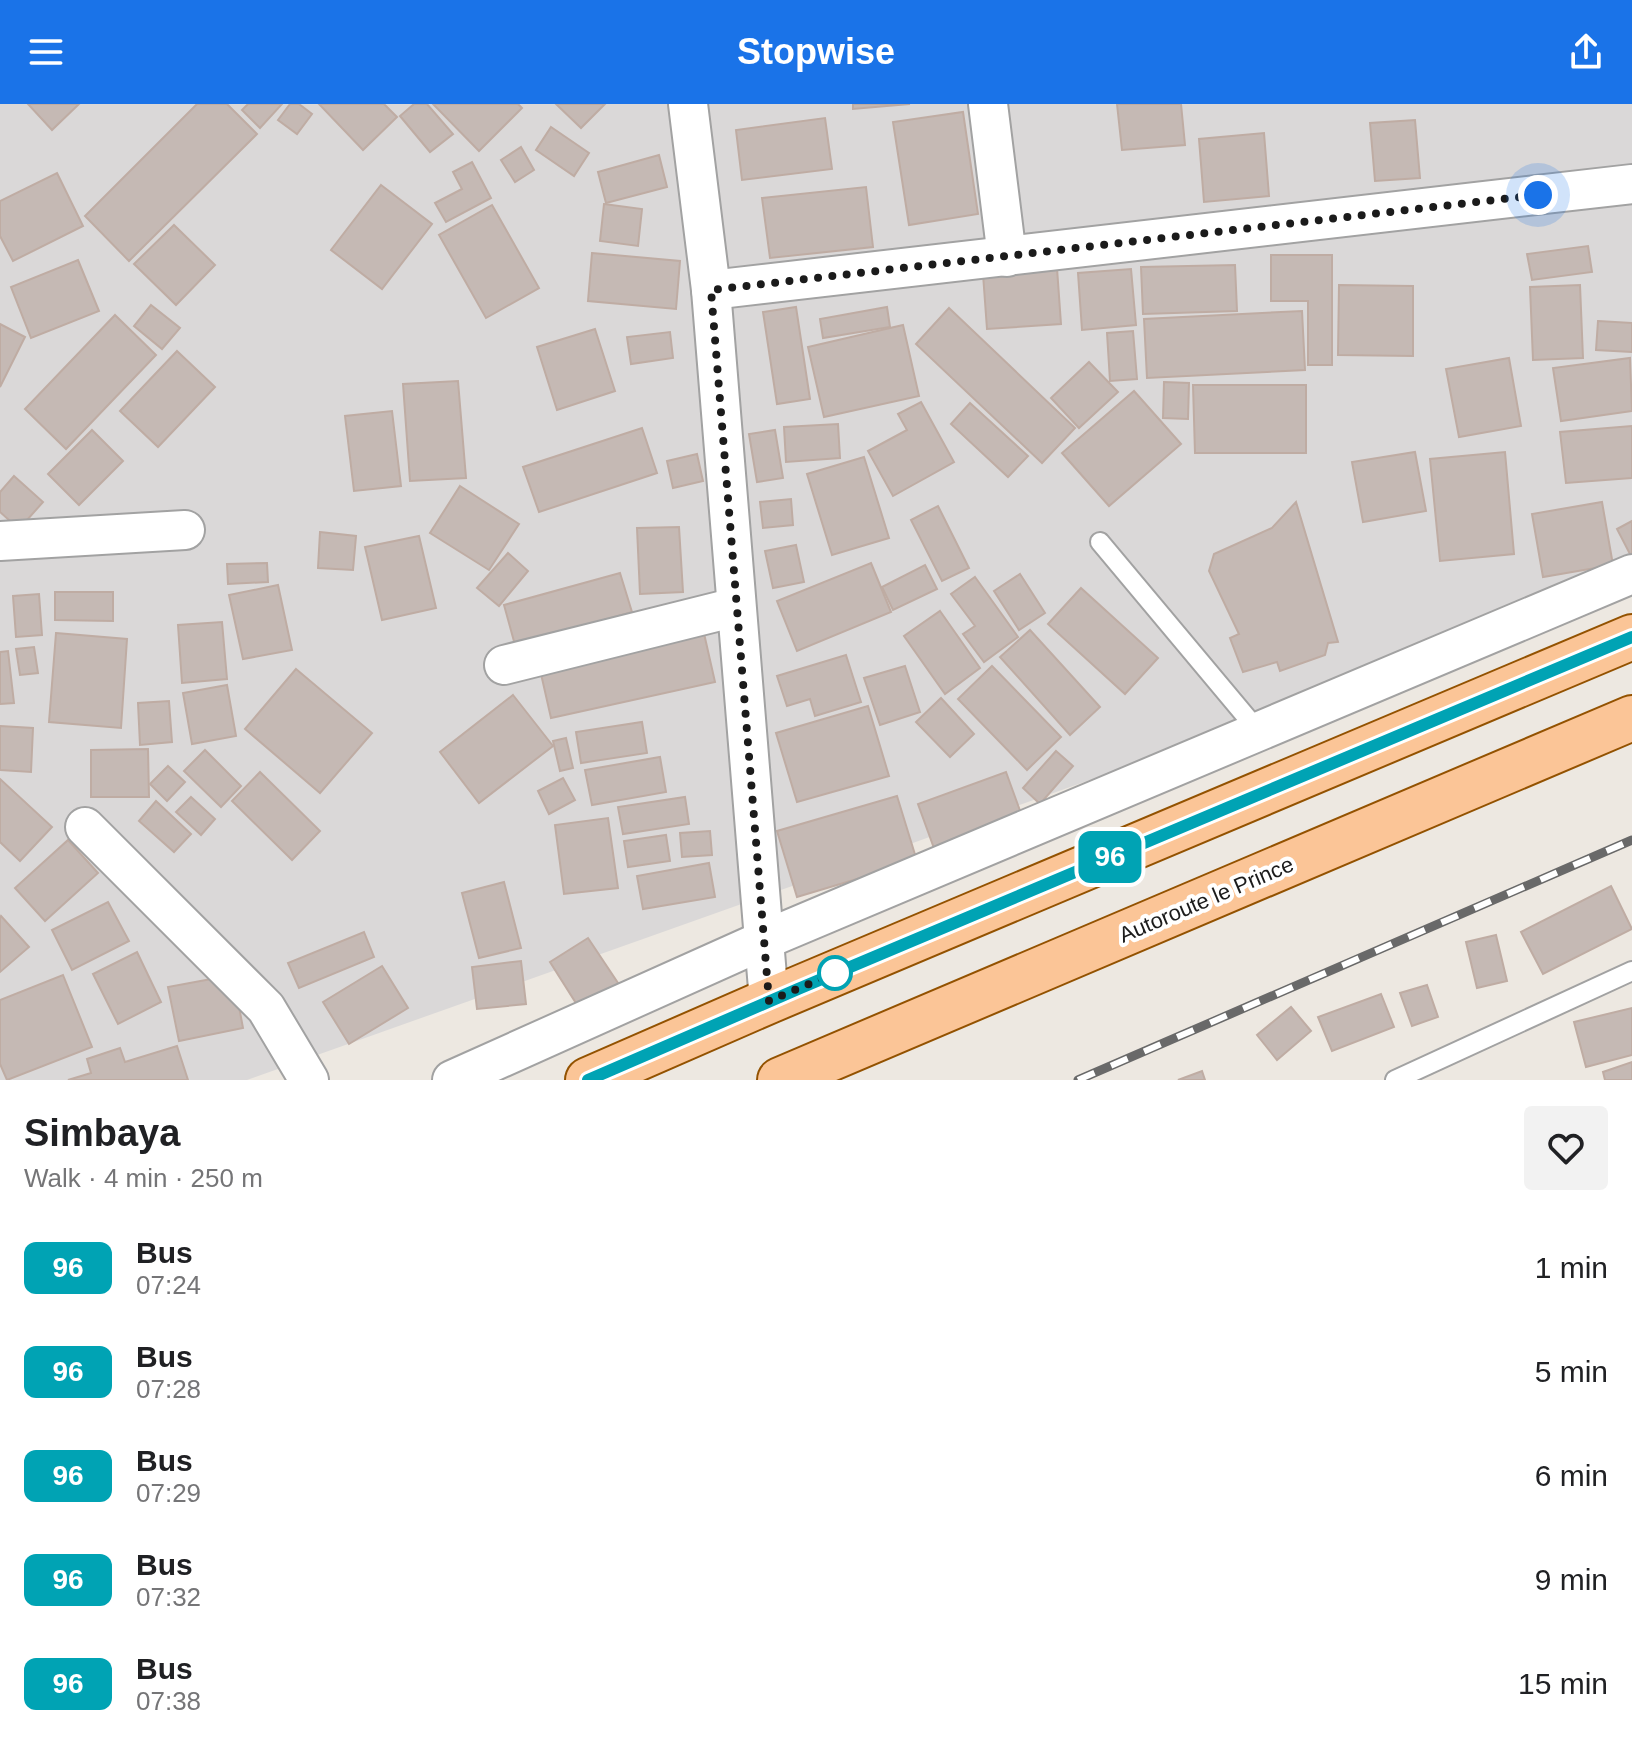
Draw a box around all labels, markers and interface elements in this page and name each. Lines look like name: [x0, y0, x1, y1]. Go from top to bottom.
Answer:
icon: menu: [24, 30, 68, 74]
icon: share: [1564, 30, 1608, 74]
text: Stopwise: [737, 31, 895, 72]
your location: [1518, 175, 1558, 215]
line badge: 96: [1074, 831, 1146, 883]
text: 96: [1094, 841, 1126, 872]
street label: Autoroute le Prince: [1115, 851, 1297, 948]
unlabelled marker: [818, 956, 852, 990]
button: heart: [1524, 1106, 1608, 1190]
text: Simbaya: [24, 1112, 180, 1154]
text: Walk · 4 min · 250 m: [24, 1163, 263, 1193]
text: Bus: [136, 1236, 193, 1269]
text: 1 min: [1535, 1251, 1608, 1284]
text: 96: [52, 1252, 84, 1283]
text: 07:24: [136, 1270, 201, 1300]
text: Bus: [136, 1340, 193, 1373]
text: 5 min: [1535, 1355, 1608, 1388]
text: 96: [52, 1356, 84, 1387]
text: 07:28: [136, 1374, 201, 1404]
text: Bus: [136, 1444, 193, 1477]
text: 6 min: [1535, 1459, 1608, 1492]
text: 96: [52, 1460, 84, 1491]
text: 07:29: [136, 1478, 201, 1508]
text: Bus: [136, 1548, 193, 1581]
text: 9 min: [1535, 1563, 1608, 1596]
text: 96: [52, 1564, 84, 1595]
text: 07:32: [136, 1582, 201, 1612]
text: Bus: [136, 1652, 193, 1685]
text: 15 min: [1518, 1667, 1608, 1700]
text: 96: [52, 1668, 84, 1699]
text: 07:38: [136, 1686, 201, 1716]

